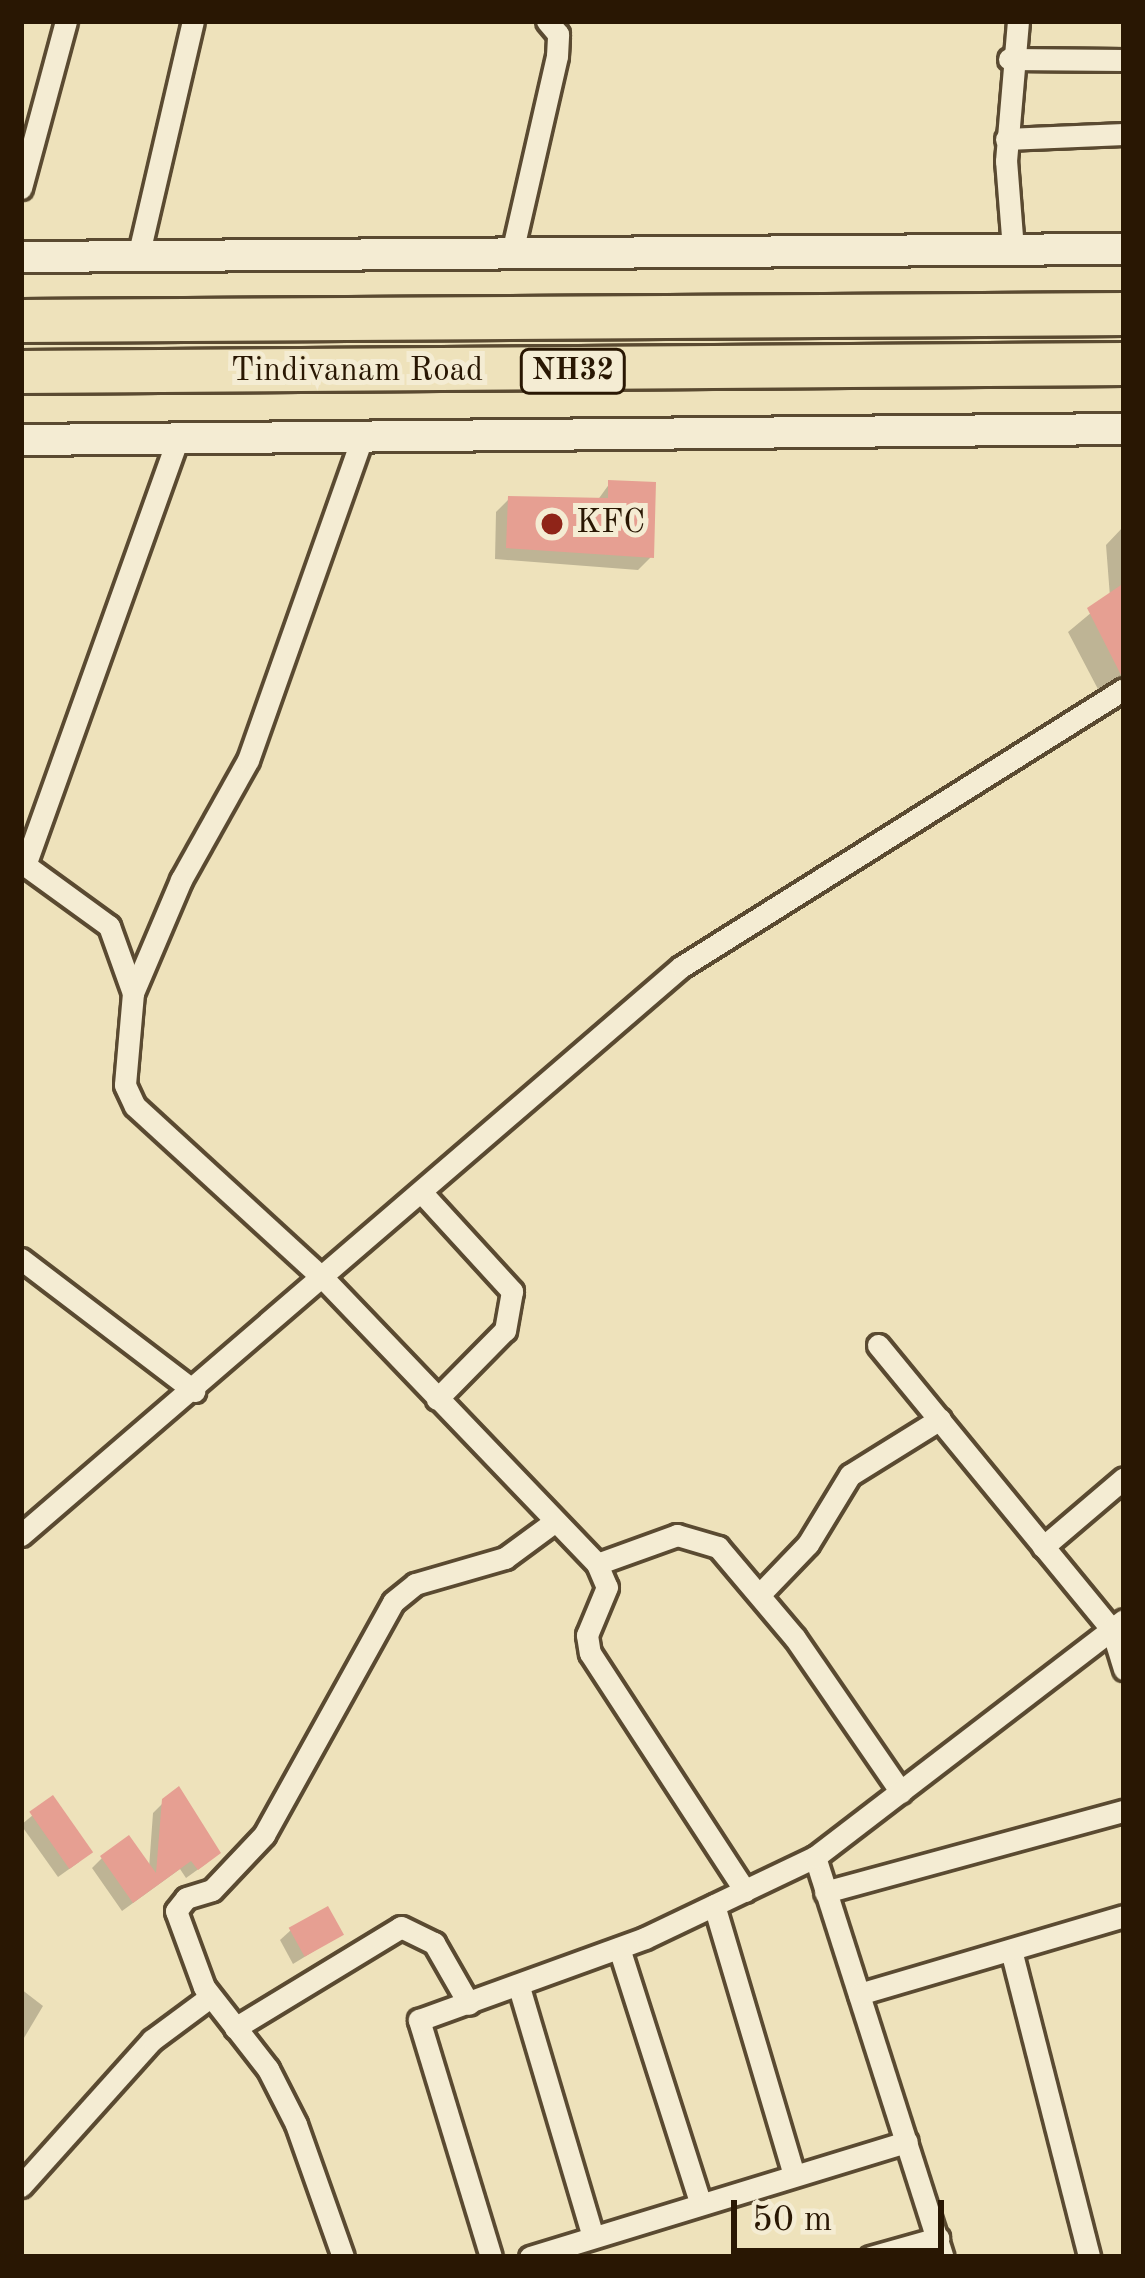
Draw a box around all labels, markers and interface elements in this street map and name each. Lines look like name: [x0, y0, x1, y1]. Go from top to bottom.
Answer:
road number: NH32: [519, 347, 627, 395]
street label: Tindivanam Road: [231, 352, 483, 392]
place label: KFC: [576, 504, 645, 544]
marker: KFC: [539, 511, 565, 537]
scale bar: [737, 2176, 950, 2250]
text: 50 m: [752, 2203, 832, 2239]

